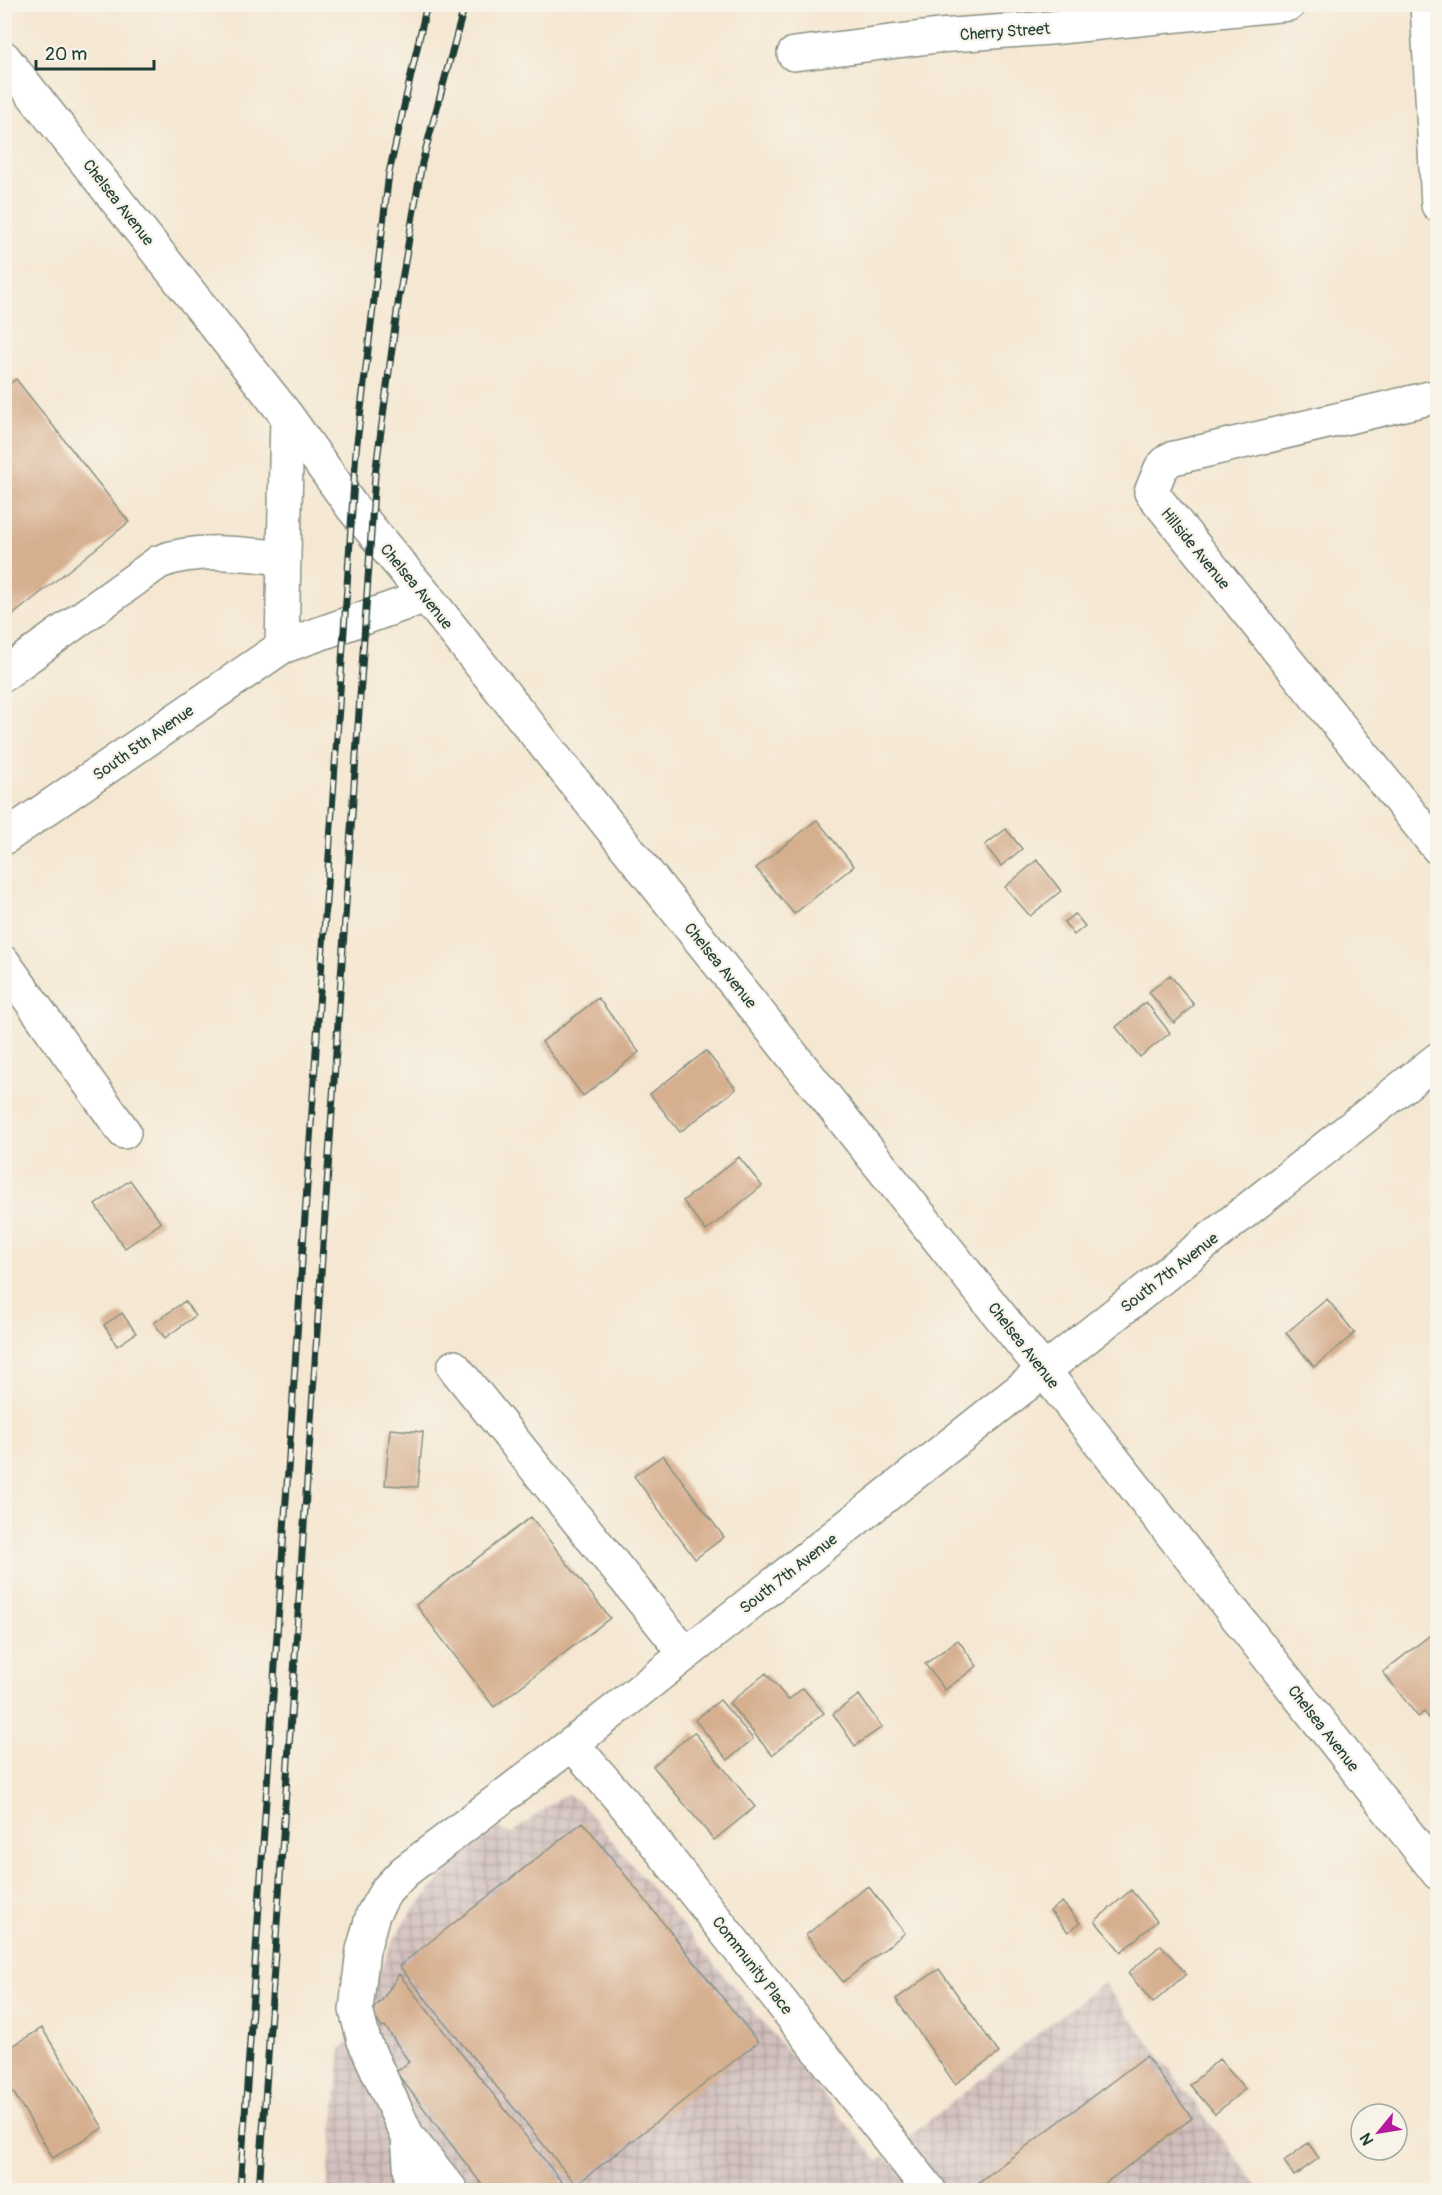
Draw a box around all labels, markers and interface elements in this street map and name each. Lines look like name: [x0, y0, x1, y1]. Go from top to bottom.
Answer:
street label: Cherry Street: [959, 19, 1051, 45]
scale bar: [36, 33, 154, 71]
text: 20 m: [45, 43, 87, 66]
street label: Chelsea Avenue: [78, 155, 158, 250]
street label: Hillside Avenue: [1156, 504, 1234, 594]
street label: Chelsea Avenue: [376, 540, 457, 633]
street label: South 5th Avenue: [89, 701, 198, 785]
street label: Chelsea Avenue: [680, 919, 761, 1012]
street label: South 7th Avenue: [1117, 1228, 1223, 1317]
street label: Chelsea Avenue: [983, 1298, 1063, 1393]
street label: South 7th Avenue: [736, 1529, 842, 1618]
street label: Chelsea Avenue: [1283, 1681, 1363, 1776]
street label: Community Place: [708, 1912, 797, 2019]
north arrow: [1349, 2102, 1409, 2162]
text: N: [1355, 2129, 1378, 2149]

